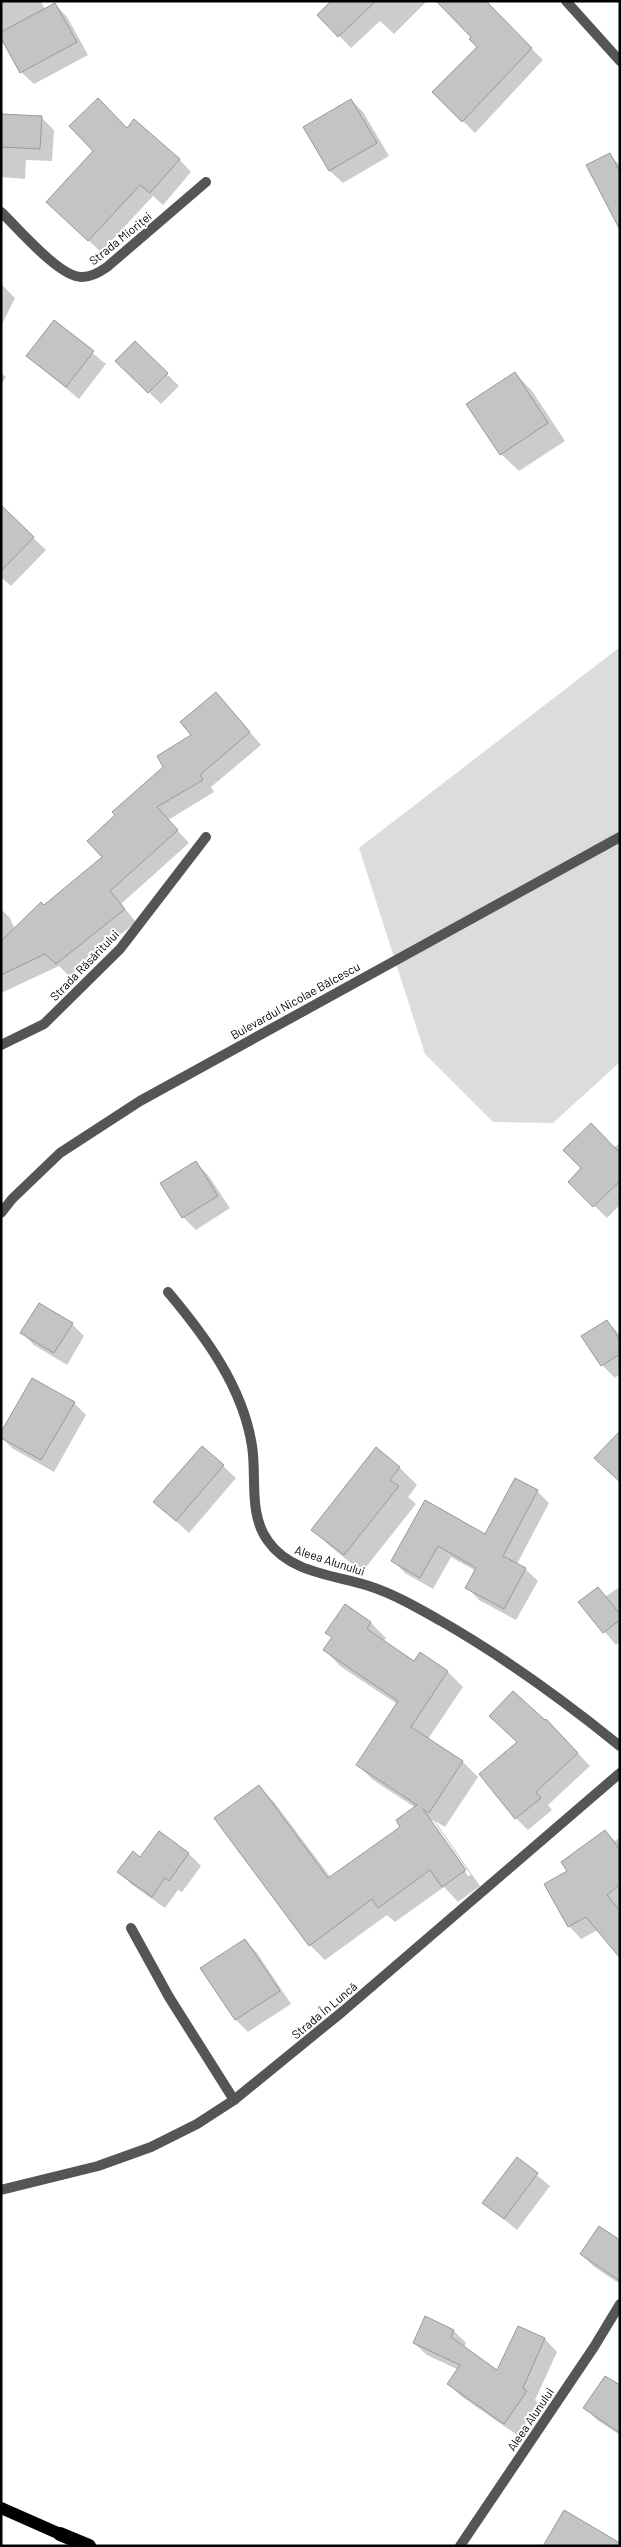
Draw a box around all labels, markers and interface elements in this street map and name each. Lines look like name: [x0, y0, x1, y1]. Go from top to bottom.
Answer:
street label: Strada Mioriței: [86, 209, 154, 267]
street label: Strada Răsăritului: [47, 927, 121, 1003]
street label: Bulevardul Nicolae Bălcescu: [228, 959, 362, 1041]
street label: Aleea Alunului: [293, 1542, 367, 1578]
street label: Strada În Luncă: [289, 1979, 359, 2041]
street label: Aleea Alunului: [504, 2385, 556, 2453]

